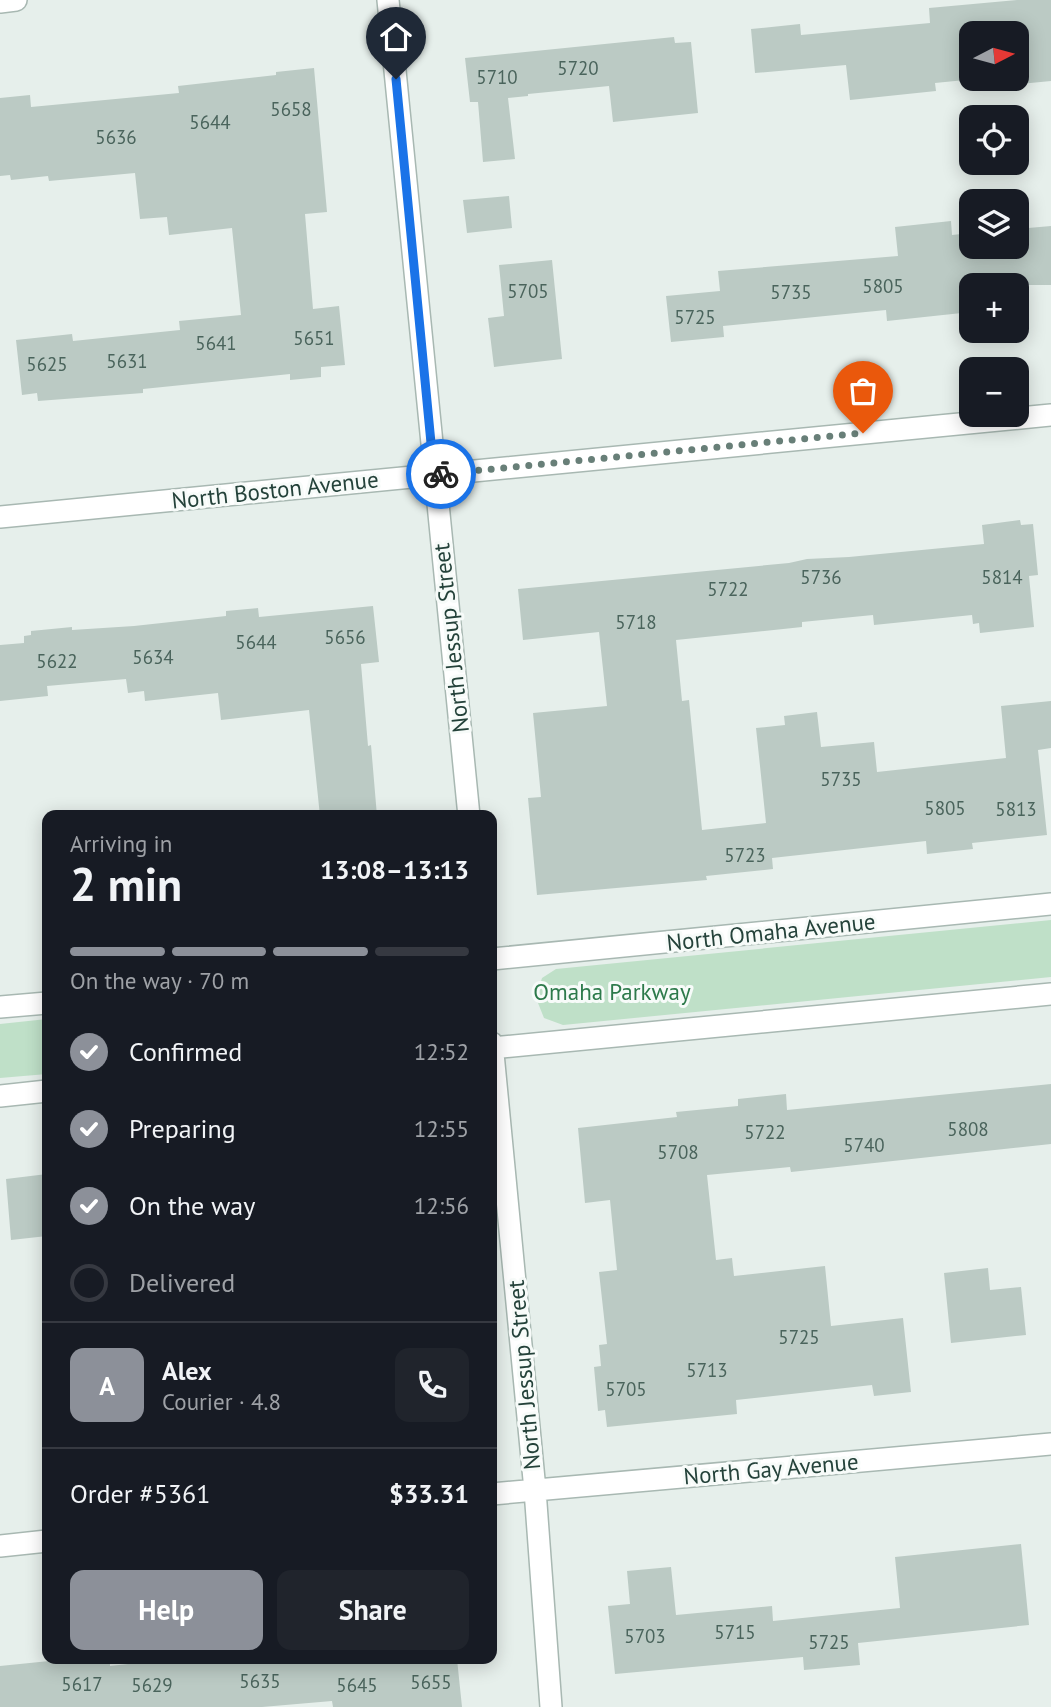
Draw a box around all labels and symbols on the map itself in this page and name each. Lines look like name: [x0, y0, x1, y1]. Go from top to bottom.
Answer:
pin: [366, 7, 426, 79]
north arrow: [959, 21, 1029, 91]
house number: 5720: [557, 56, 599, 80]
house number: 5710: [476, 65, 518, 89]
house number: 5658: [270, 97, 312, 121]
house number: 5644: [189, 110, 231, 134]
house number: 5636: [95, 125, 137, 149]
house number: 5805: [862, 274, 904, 298]
house number: 5705: [507, 279, 549, 303]
house number: 5735: [770, 280, 812, 304]
house number: 5725: [674, 305, 716, 329]
house number: 5651: [293, 326, 335, 350]
house number: 5641: [195, 331, 237, 355]
house number: 5631: [106, 349, 148, 373]
house number: 5625: [26, 352, 68, 376]
pin: [833, 361, 893, 433]
courier: [406, 439, 476, 509]
street label: North Boston Avenue: [170, 464, 380, 515]
street label: North Jessup Street: [426, 542, 475, 734]
house number: 5736: [800, 565, 842, 589]
house number: 5814: [981, 565, 1023, 589]
house number: 5722: [707, 577, 749, 601]
house number: 5718: [615, 610, 657, 634]
house number: 5656: [324, 625, 366, 649]
house number: 5644: [235, 630, 277, 654]
house number: 5634: [132, 645, 174, 669]
house number: 5622: [36, 649, 78, 673]
house number: 5735: [820, 767, 862, 791]
house number: 5805: [924, 796, 966, 820]
house number: 5813: [995, 797, 1037, 821]
house number: 5723: [724, 843, 766, 867]
street label: North Omaha Avenue: [665, 906, 877, 957]
park label: Omaha Parkway: [533, 977, 691, 1006]
house number: 5808: [947, 1117, 989, 1141]
house number: 5722: [744, 1120, 786, 1144]
house number: 5740: [843, 1133, 885, 1157]
house number: 5708: [657, 1140, 699, 1164]
street label: North Jessup Street: [501, 1279, 546, 1471]
house number: 5725: [778, 1325, 820, 1349]
house number: 5713: [686, 1358, 728, 1382]
house number: 5705: [605, 1377, 647, 1401]
street label: North Gay Avenue: [682, 1446, 860, 1491]
house number: 5715: [714, 1620, 756, 1644]
house number: 5703: [624, 1624, 666, 1648]
house number: 5725: [808, 1630, 850, 1654]
house number: 5635: [239, 1669, 281, 1693]
house number: 5655: [410, 1670, 452, 1694]
house number: 5617: [61, 1672, 103, 1696]
house number: 5629: [131, 1673, 173, 1697]
house number: 5645: [336, 1673, 378, 1697]

